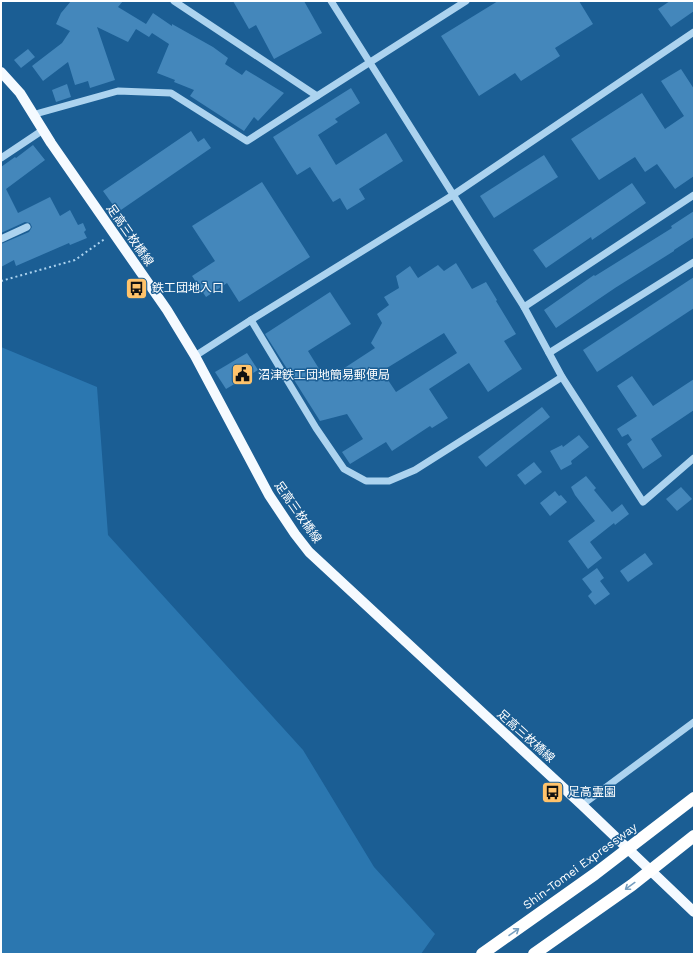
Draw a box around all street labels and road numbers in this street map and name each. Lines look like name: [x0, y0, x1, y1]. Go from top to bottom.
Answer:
street label: 足高三枚橋線: [104, 201, 156, 269]
street label: 足高三枚橋線: [272, 478, 324, 546]
street label: 足高三枚橋線: [495, 707, 557, 765]
street label: Shin-Tomei Expressway: [520, 819, 640, 912]

